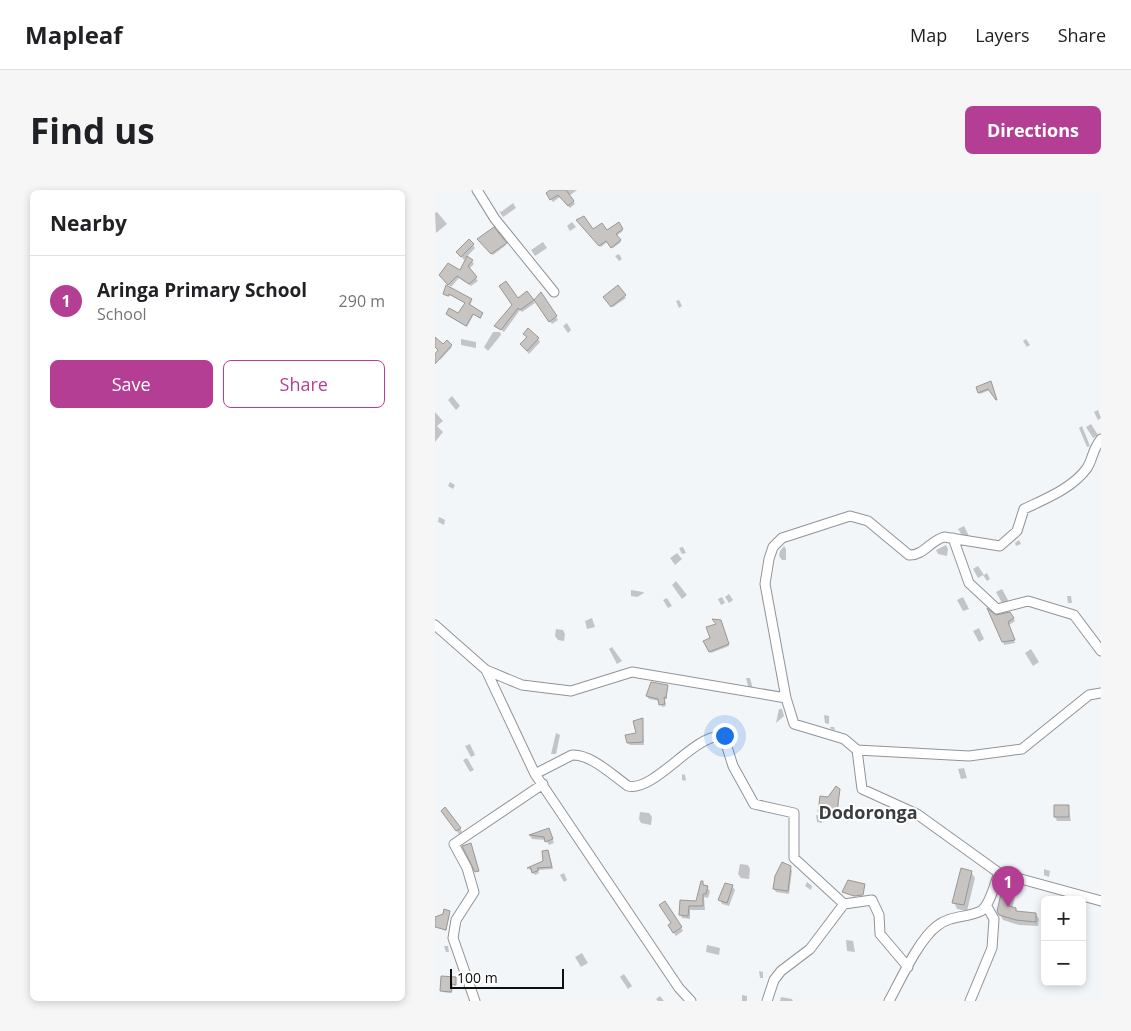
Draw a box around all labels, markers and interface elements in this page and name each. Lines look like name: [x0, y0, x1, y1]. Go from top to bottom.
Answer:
text: Mapleaf: [25, 18, 123, 51]
text: Map: [910, 23, 947, 47]
text: Layers: [975, 23, 1030, 47]
text: Share: [1058, 23, 1106, 47]
button: Directions: [965, 106, 1101, 154]
text: Find us: [30, 107, 155, 154]
text: Nearby: [50, 209, 127, 237]
text: Aringa Primary School: [97, 277, 307, 303]
text: 1: [61, 290, 71, 312]
text: 290 m: [339, 290, 385, 312]
text: School: [97, 303, 147, 325]
button: Save: [50, 360, 213, 408]
button: Share: [223, 360, 385, 408]
your location: [712, 723, 738, 749]
district label: Dodoronga: [818, 800, 918, 824]
pin: 1: [992, 866, 1024, 907]
map controls: [1041, 896, 1086, 986]
button: +: [1041, 896, 1086, 941]
button: −: [1041, 941, 1086, 986]
scale bar: [450, 966, 564, 989]
text: 100 m: [457, 968, 498, 987]

